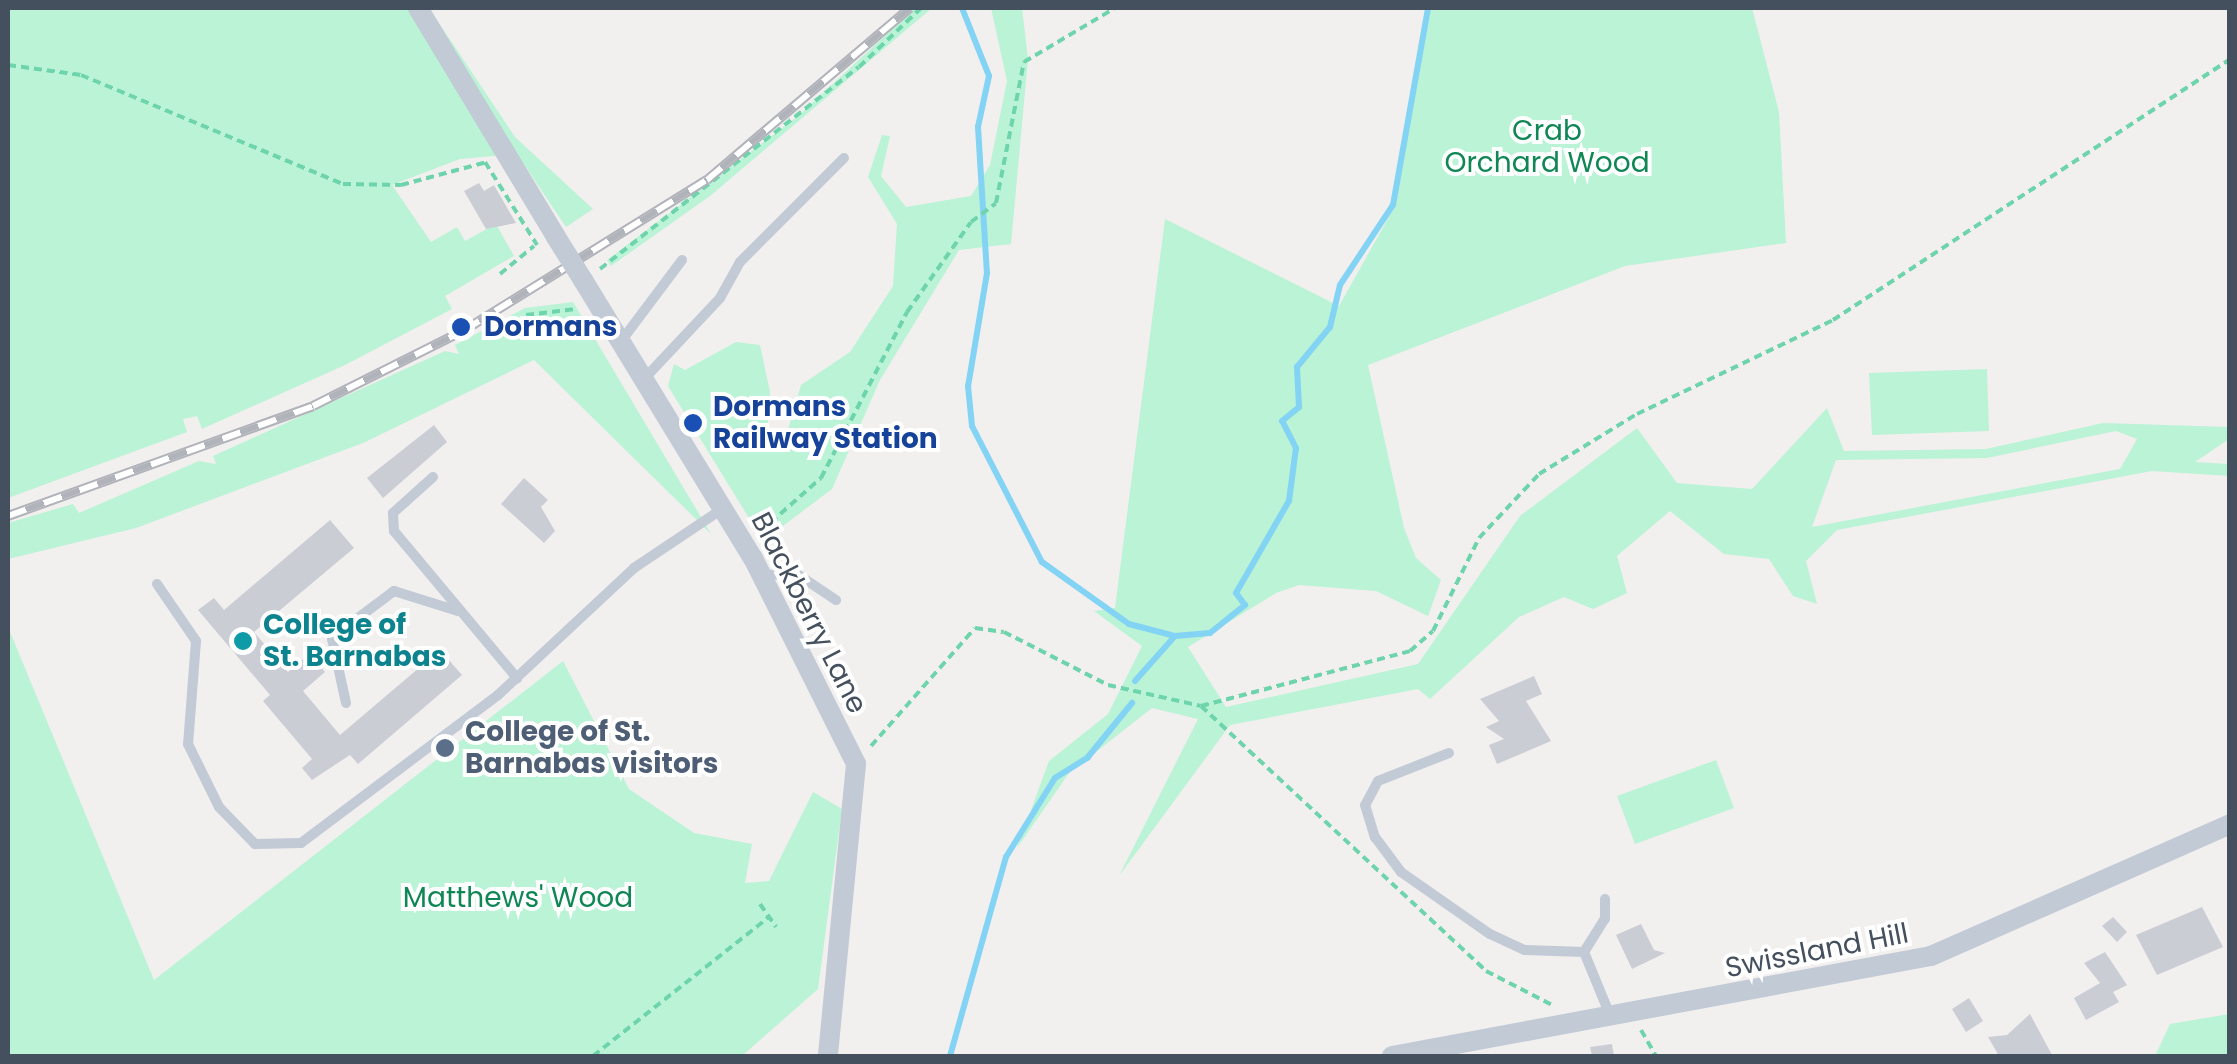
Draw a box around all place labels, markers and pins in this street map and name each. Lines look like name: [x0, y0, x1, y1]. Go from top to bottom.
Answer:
place label: Dormans: [484, 310, 617, 344]
marker: Dormans: [448, 314, 474, 340]
place label: Dormans Railway Station: [713, 390, 938, 456]
marker: Dormans Railway Station: [682, 412, 704, 434]
place label: College of St. Barnabas: [263, 608, 446, 674]
marker: College of St. Barnabas: [232, 630, 254, 652]
place label: College of St. Barnabas visitors: [465, 715, 718, 781]
marker: College of St. Barnabas visitors: [434, 737, 456, 759]

